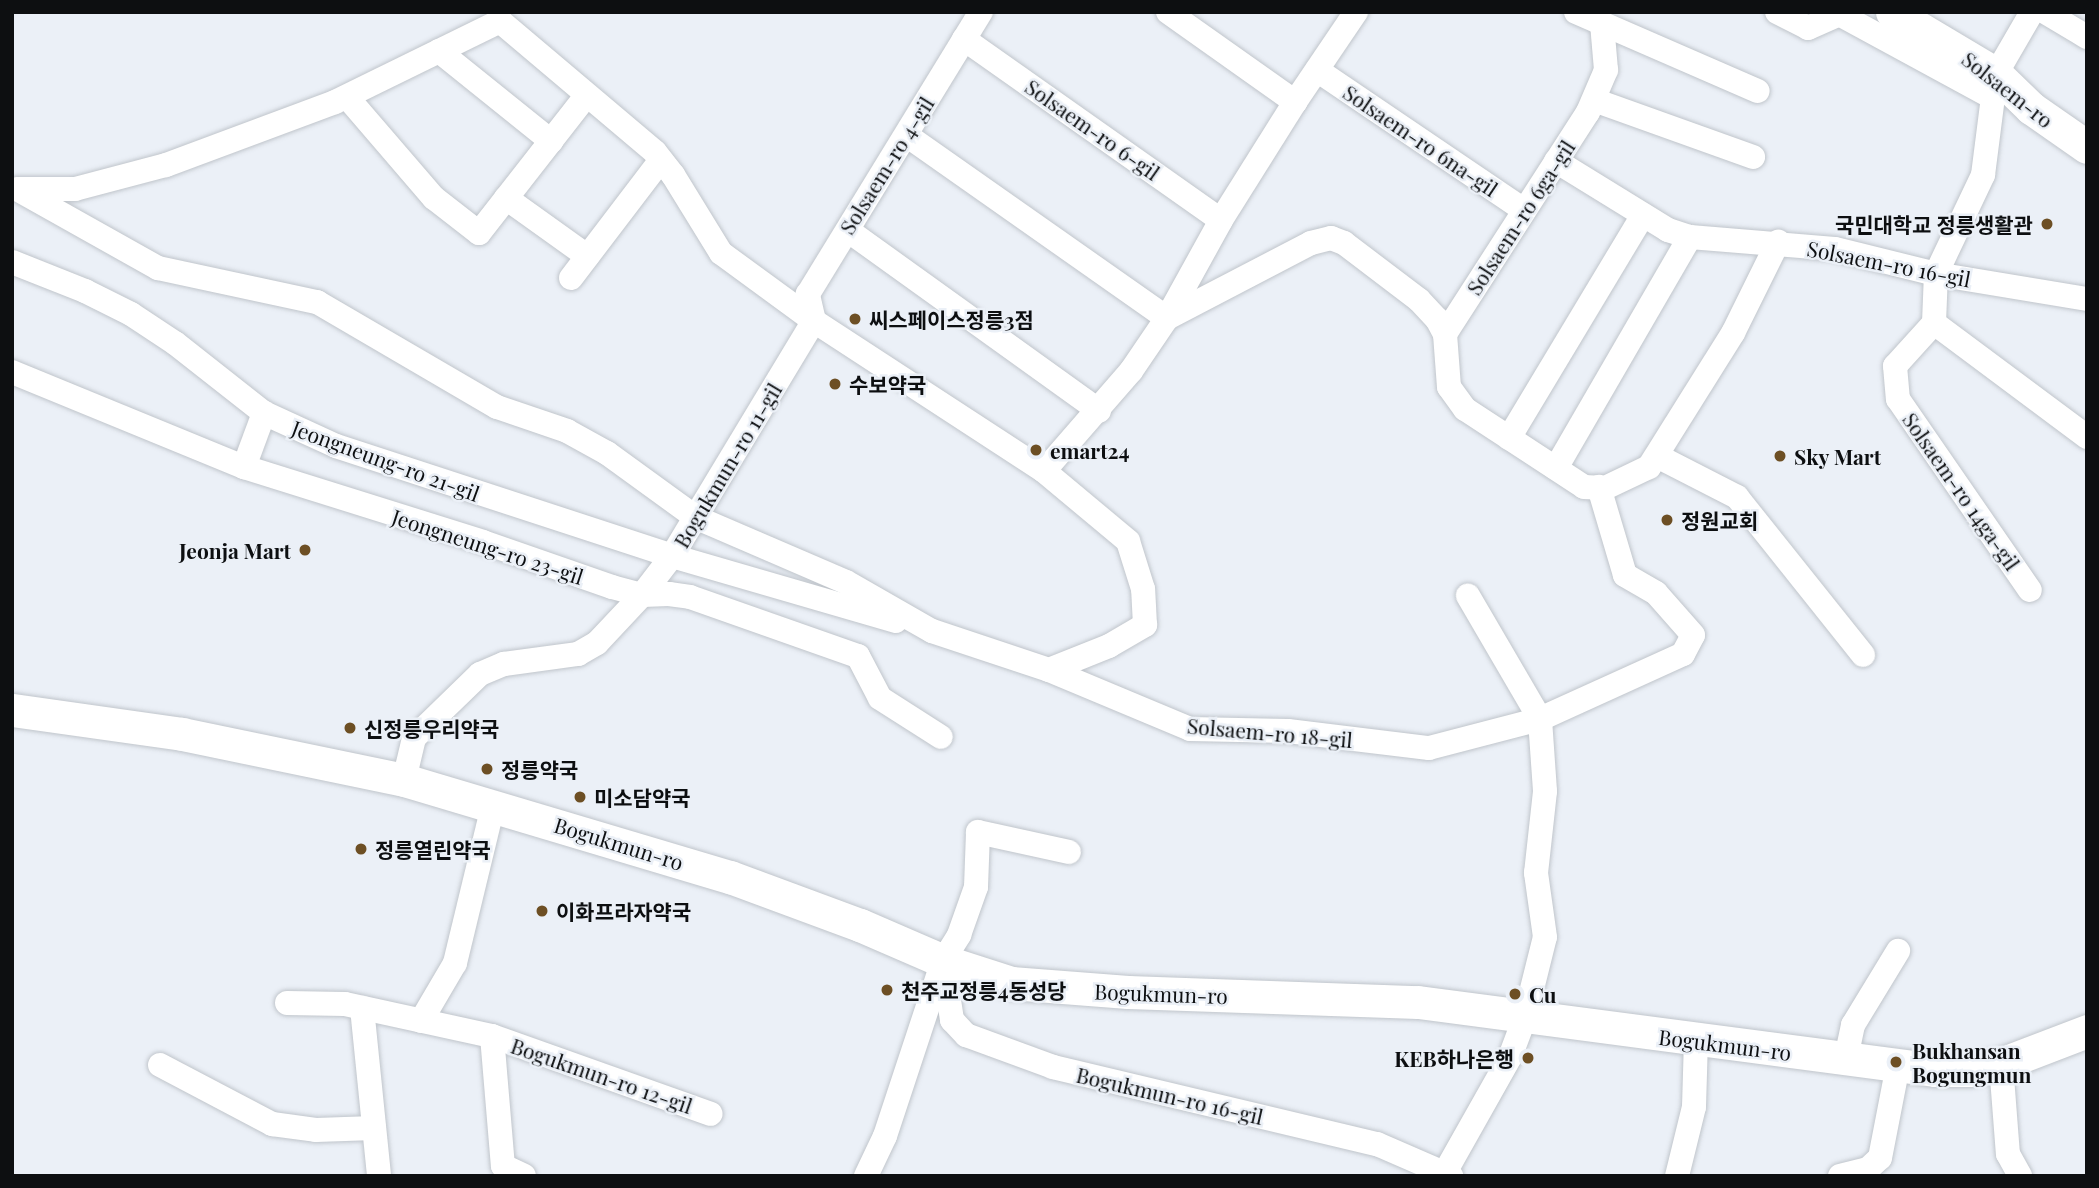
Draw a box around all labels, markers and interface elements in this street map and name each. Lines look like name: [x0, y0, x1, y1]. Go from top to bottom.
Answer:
street label: Solsaem-ro: [1958, 46, 2058, 132]
street label: Solsaem-ro 6-gil: [1021, 73, 1165, 185]
street label: Solsaem-ro 6na-gil: [1339, 79, 1503, 201]
street label: Solsaem-ro 4-gil: [834, 91, 938, 239]
street label: Solsaem-ro 6ga-gil: [1461, 135, 1579, 299]
place label: 국민대학교 정릉생활관: [1835, 211, 2033, 237]
marker: 국민대학교 정릉생활관: [2039, 216, 2055, 232]
street label: Solsaem-ro 16-gil: [1805, 235, 1973, 291]
place label: 씨스페이스정릉3점: [869, 306, 1034, 332]
marker: 씨스페이스정릉3점: [847, 311, 863, 327]
place label: 수보약국: [849, 371, 926, 397]
marker: 수보약국: [827, 376, 843, 392]
street label: Bogukmun-ro 11-gil: [668, 378, 786, 552]
street label: Solsaem-ro 14ga-gil: [1898, 407, 2026, 575]
street label: Jeongneung-ro 21-gil: [289, 414, 483, 506]
place label: emart24: [1050, 437, 1130, 463]
marker: emart24: [1028, 442, 1044, 458]
place label: Sky Mart: [1794, 443, 1882, 469]
marker: Sky Mart: [1772, 448, 1788, 464]
street label: Jeongneung-ro 23-gil: [389, 503, 587, 589]
place label: 정원교회: [1681, 507, 1758, 533]
marker: 정원교회: [1659, 512, 1675, 528]
place label: Jeonja Mart: [179, 537, 291, 563]
marker: Jeonja Mart: [297, 542, 313, 558]
street label: Solsaem-ro 18-gil: [1186, 712, 1354, 752]
place label: 신정릉우리약국: [364, 715, 499, 741]
marker: 신정릉우리약국: [342, 720, 358, 736]
place label: 정릉약국: [501, 756, 578, 782]
marker: 정릉약국: [479, 761, 495, 777]
place label: 미소담약국: [594, 784, 691, 810]
marker: 미소담약국: [572, 789, 588, 805]
street label: Bogukmun-ro: [551, 811, 687, 875]
place label: 정릉열린약국: [375, 836, 491, 862]
marker: 정릉열린약국: [353, 841, 369, 857]
place label: 이화프라자약국: [556, 898, 691, 924]
marker: 이화프라자약국: [534, 903, 550, 919]
place label: 천주교정릉4동성당: [901, 977, 1067, 1003]
street label: Bogukmun-ro: [1094, 978, 1228, 1008]
place label: Cu: [1529, 981, 1557, 1007]
marker: 천주교정릉4동성당: [879, 982, 895, 998]
marker: Cu: [1507, 986, 1523, 1002]
street label: Bogukmun-ro: [1657, 1023, 1793, 1065]
street label: Bogukmun-ro 12-gil: [508, 1032, 696, 1118]
place label: Bukhansan Bogungmun: [1912, 1037, 2031, 1087]
place label: KEB하나은행: [1394, 1045, 1514, 1071]
marker: KEB하나은행: [1520, 1050, 1536, 1066]
marker: Bukhansan Bogungmun: [1886, 1052, 1906, 1072]
street label: Bogukmun-ro 16-gil: [1074, 1061, 1266, 1129]

